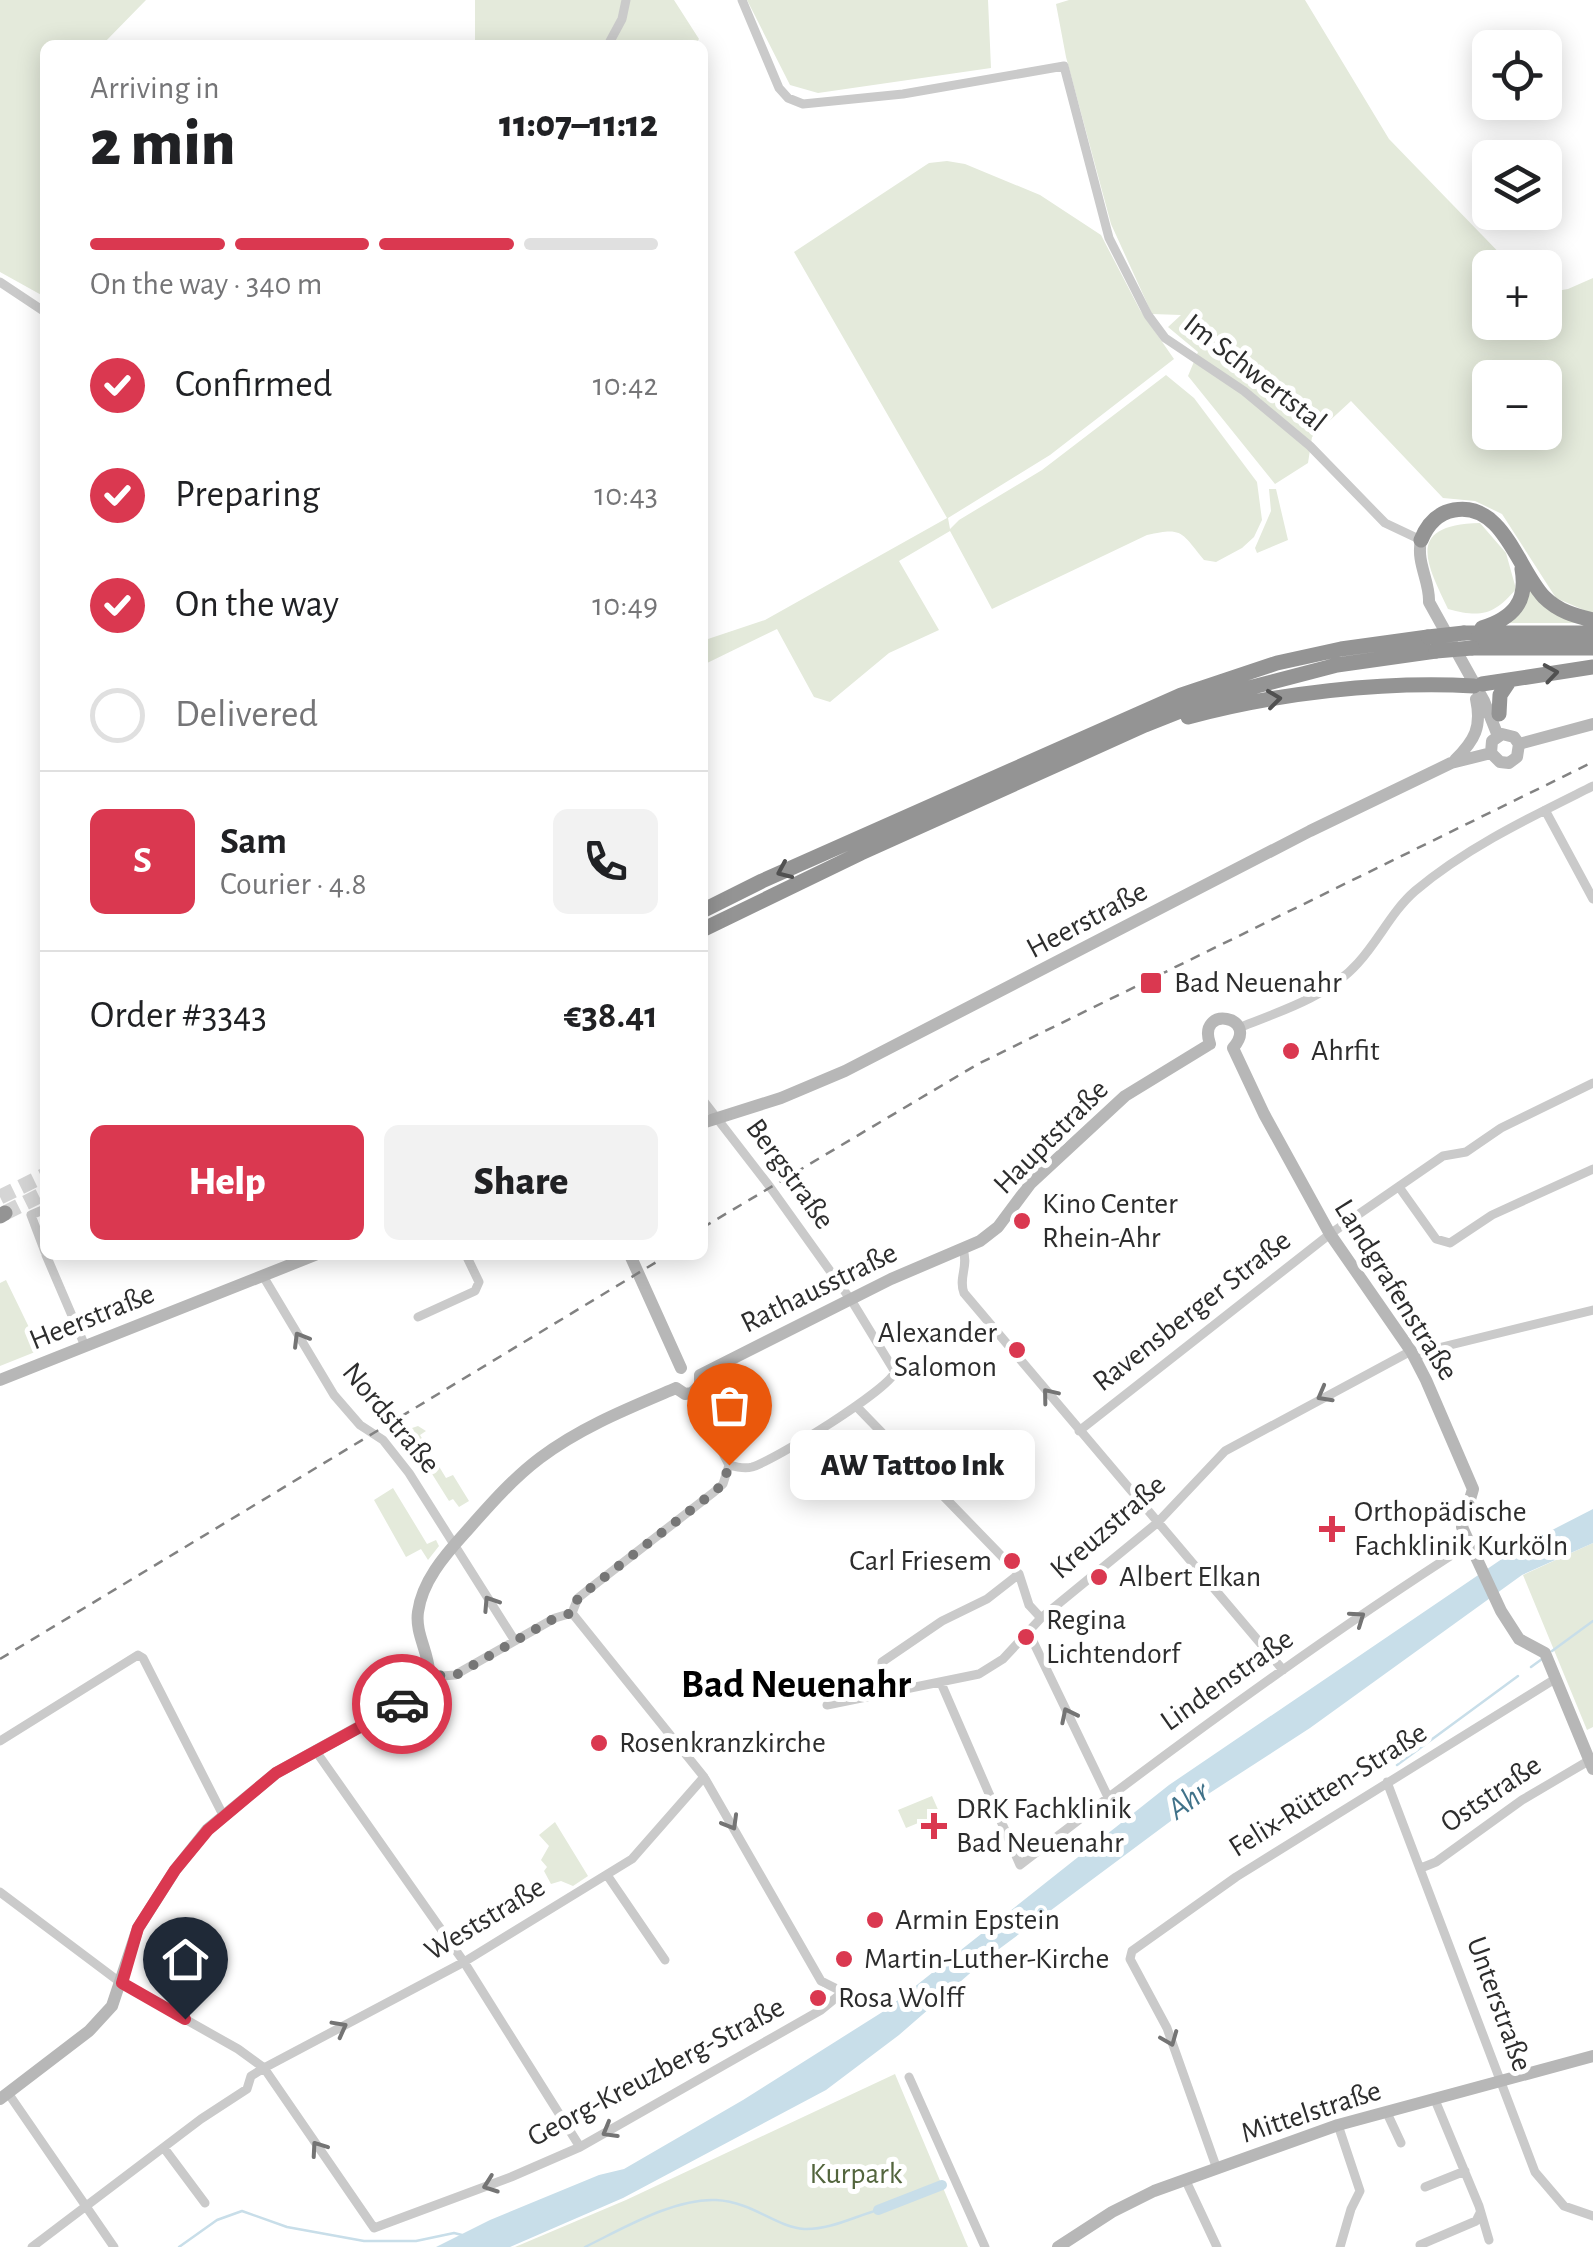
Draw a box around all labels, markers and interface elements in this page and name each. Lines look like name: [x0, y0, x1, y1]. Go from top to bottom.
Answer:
map controls: [1472, 30, 1562, 450]
button: locate: [1472, 30, 1562, 120]
text: Arriving in: [90, 72, 219, 104]
text: 11:07–11:12: [499, 106, 658, 144]
text: 2 min: [90, 112, 236, 177]
button: layers: [1472, 140, 1562, 230]
button: +: [1472, 250, 1562, 340]
text: On the way · 340 m: [90, 268, 322, 300]
street label: Im Schwertstal: [1178, 308, 1332, 438]
icon: check: [90, 358, 145, 413]
button: −: [1472, 360, 1562, 450]
text: Confirmed: [175, 366, 332, 404]
text: 10:42: [593, 369, 658, 401]
icon: check: [90, 468, 145, 523]
text: Preparing: [175, 476, 320, 514]
text: 10:43: [594, 479, 658, 511]
icon: check: [90, 578, 145, 633]
text: On the way: [175, 586, 339, 624]
text: 10:49: [592, 589, 658, 621]
one-way arrow: [1543, 663, 1560, 684]
one-way arrow: [1267, 689, 1283, 710]
text: Delivered: [175, 696, 318, 734]
button: phone: [553, 809, 658, 914]
text: Sam: [220, 823, 287, 861]
text: S: [133, 842, 152, 880]
one-way arrow: [776, 859, 794, 879]
text: Courier · 4.8: [220, 868, 367, 900]
street label: Heerstraße: [1022, 876, 1152, 964]
place label: Bad Neuenahr: [1174, 968, 1342, 998]
marker: Bad Neuenahr: [1138, 970, 1164, 996]
text: Order #3343: [90, 997, 267, 1035]
text: €38.41: [564, 997, 658, 1035]
place label: Ahrfit: [1311, 1036, 1380, 1066]
marker: Ahrfit: [1280, 1040, 1302, 1062]
street label: Hauptstraße: [988, 1074, 1114, 1200]
street label: Bergstraße: [740, 1113, 840, 1235]
button: Help: [90, 1125, 364, 1240]
button: Share: [384, 1125, 658, 1240]
place label: Kino Center Rhein-Ahr: [1042, 1189, 1178, 1253]
street label: Landgrafenstraße: [1328, 1194, 1464, 1386]
marker: Kino Center Rhein-Ahr: [1011, 1210, 1033, 1232]
street label: Ravensberger Straße: [1088, 1225, 1296, 1397]
street label: Rathausstraße: [736, 1237, 902, 1339]
street label: Heerstraße: [25, 1278, 159, 1356]
place label: Alexander Salomon: [878, 1318, 997, 1382]
one-way arrow: [293, 1332, 312, 1350]
marker: Alexander Salomon: [1006, 1339, 1028, 1361]
street label: Nordstraße: [336, 1357, 446, 1479]
pin: [687, 1363, 772, 1466]
icon: bag: [702, 1378, 757, 1433]
one-way arrow: [1317, 1383, 1335, 1403]
one-way arrow: [1043, 1388, 1061, 1406]
callout: AW Tattoo Ink: [789, 1430, 1034, 1500]
text: AW Tattoo Ink: [821, 1449, 1004, 1481]
street label: Kreuzstraße: [1045, 1469, 1171, 1585]
place label: Orthopädische Fachklinik Kurköln: [1354, 1497, 1568, 1561]
marker: Orthopädische Fachklinik Kurköln: [1319, 1516, 1345, 1542]
place label: Carl Friesem: [849, 1546, 992, 1576]
marker: Carl Friesem: [1001, 1550, 1023, 1572]
place label: Albert Elkan: [1119, 1562, 1261, 1592]
marker: Albert Elkan: [1088, 1566, 1110, 1588]
one-way arrow: [484, 1595, 503, 1613]
place label: Regina Lichtendorf: [1046, 1605, 1182, 1669]
one-way arrow: [1346, 1611, 1365, 1630]
street label: Lindenstraße: [1155, 1623, 1299, 1737]
marker: Regina Lichtendorf: [1015, 1626, 1037, 1648]
courier: [352, 1654, 452, 1754]
district label: Bad Neuenahr: [681, 1665, 911, 1705]
icon: car: [375, 1677, 430, 1732]
one-way arrow: [1061, 1707, 1081, 1725]
street label: Felix-Rütten-Straße: [1224, 1717, 1432, 1863]
place label: Rosenkranzkirche: [619, 1728, 826, 1758]
marker: Rosenkranzkirche: [588, 1732, 610, 1754]
street label: Oststraße: [1435, 1750, 1547, 1838]
water label: Ahr: [1161, 1774, 1216, 1826]
place label: DRK Fachklinik Bad Neuenahr: [956, 1794, 1132, 1858]
one-way arrow: [718, 1813, 738, 1831]
marker: DRK Fachklinik Bad Neuenahr: [921, 1813, 947, 1839]
street label: Weststraße: [420, 1872, 550, 1966]
place label: Armin Epstein: [895, 1905, 1060, 1935]
marker: Armin Epstein: [864, 1909, 886, 1931]
pin: [143, 1917, 228, 2020]
icon: home: [158, 1932, 213, 1987]
street label: Unterstraße: [1461, 1933, 1537, 2075]
place label: Martin-Luther-Kirche: [864, 1944, 1109, 1974]
marker: Martin-Luther-Kirche: [833, 1948, 855, 1970]
place label: Rosa Wolff: [838, 1983, 966, 2013]
marker: Rosa Wolff: [807, 1987, 829, 2009]
street label: Georg-Kreuzberg-Straße: [523, 1992, 789, 2152]
one-way arrow: [330, 2021, 348, 2040]
one-way arrow: [1159, 2029, 1179, 2047]
street label: Mittelstraße: [1237, 2075, 1385, 2149]
one-way arrow: [602, 2118, 620, 2138]
one-way arrow: [312, 2141, 330, 2160]
park label: Kurpark: [810, 2159, 903, 2189]
one-way arrow: [482, 2173, 500, 2193]

